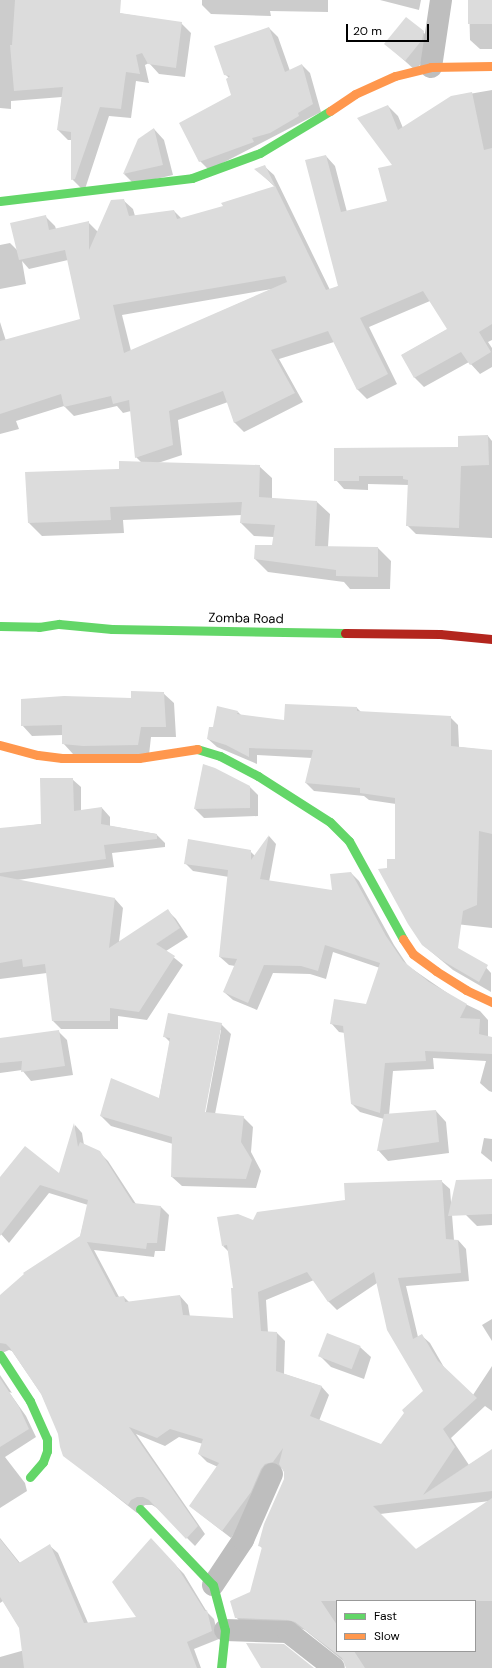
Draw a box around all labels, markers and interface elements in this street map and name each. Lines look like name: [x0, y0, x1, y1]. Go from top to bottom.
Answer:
scale bar: [348, 16, 431, 42]
text: 20 m: [353, 23, 382, 39]
street label: Zomba Road: [208, 611, 284, 627]
legend: [336, 1600, 476, 1652]
text: Fast: [374, 1608, 397, 1624]
text: Slow: [374, 1628, 400, 1644]

